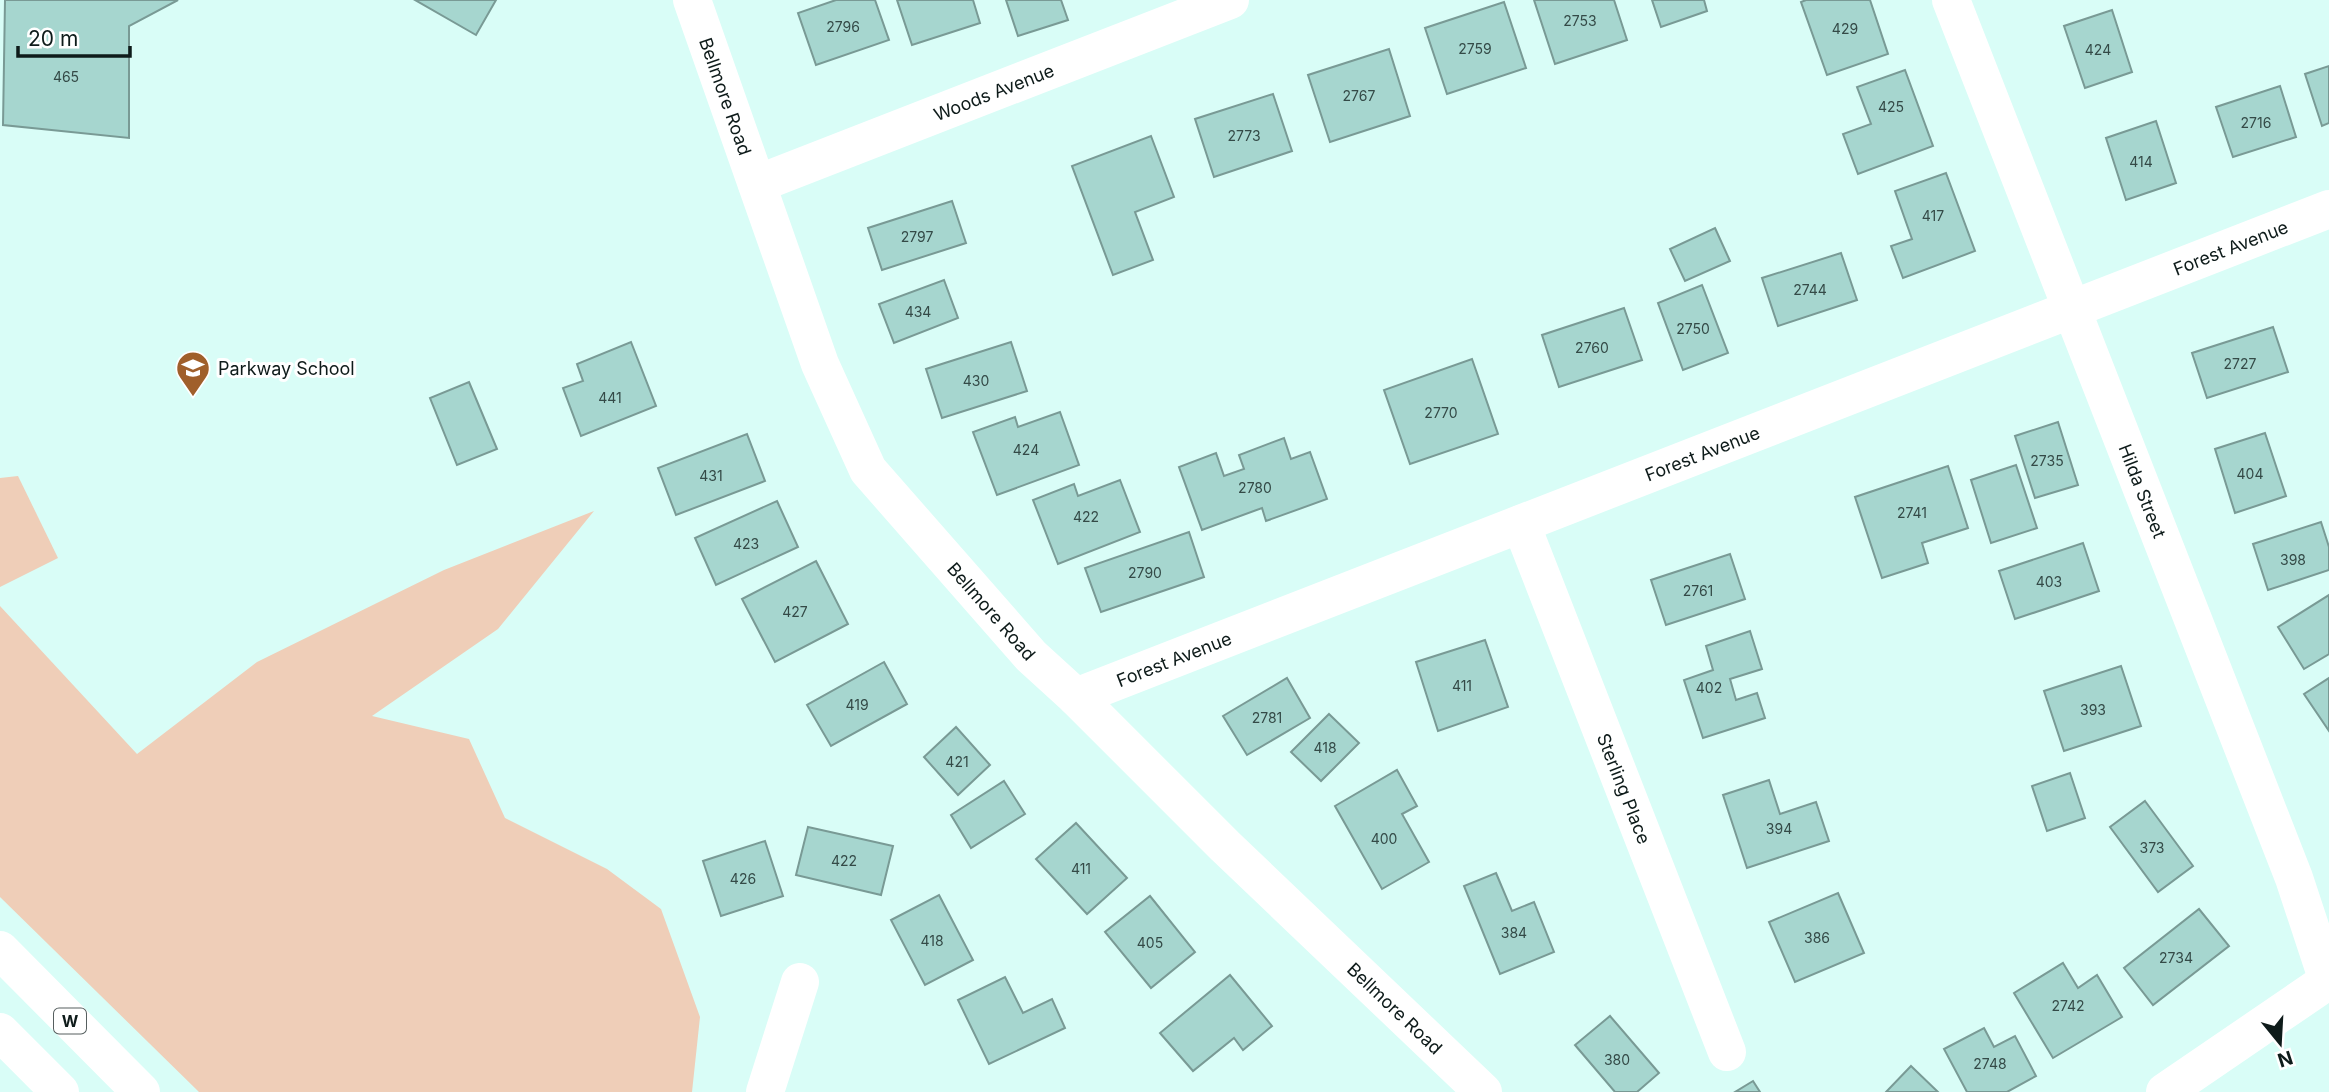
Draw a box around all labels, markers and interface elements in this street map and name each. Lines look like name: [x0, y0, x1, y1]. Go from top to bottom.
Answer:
house number: 2753: [1563, 12, 1597, 29]
scale bar: [18, 14, 130, 58]
house number: 2796: [826, 18, 860, 35]
house number: 429: [1832, 20, 1858, 37]
text: 20 m: [28, 26, 78, 51]
street label: Bellmore Road: [696, 35, 756, 158]
house number: 2759: [1458, 40, 1492, 57]
house number: 424: [2085, 41, 2111, 58]
street label: Woods Avenue: [931, 59, 1057, 125]
house number: 465: [53, 68, 79, 85]
house number: 2767: [1343, 87, 1375, 104]
house number: 425: [1878, 98, 1904, 115]
house number: 2716: [2241, 114, 2271, 131]
house number: 2773: [1227, 127, 1261, 144]
house number: 414: [2129, 153, 2153, 170]
house number: 417: [1922, 207, 1944, 224]
street label: Forest Avenue: [2170, 216, 2291, 279]
house number: 2797: [901, 228, 933, 245]
house number: 2744: [1793, 281, 1827, 298]
house number: 434: [905, 303, 931, 320]
house number: 2750: [1676, 320, 1710, 337]
house number: 2760: [1575, 339, 1609, 356]
school or university icon: Parkway School: [174, 349, 212, 398]
house number: 2727: [2224, 355, 2257, 372]
place label: Parkway School: [218, 358, 355, 379]
house number: 430: [963, 372, 989, 389]
house number: 441: [598, 389, 622, 406]
house number: 2770: [1424, 404, 1458, 421]
street label: Forest Avenue: [1642, 421, 1763, 485]
house number: 424: [1013, 441, 1039, 458]
street label: Hilda Street: [2115, 441, 2171, 541]
house number: 2735: [2030, 452, 2064, 469]
house number: 404: [2237, 465, 2263, 482]
house number: 431: [699, 467, 723, 484]
house number: 2780: [1238, 479, 1272, 496]
house number: 2741: [1897, 504, 1927, 521]
house number: 422: [1073, 508, 1099, 525]
house number: 423: [733, 535, 759, 552]
house number: 398: [2280, 551, 2306, 568]
street label: Bellmore Road: [943, 558, 1040, 664]
house number: 2790: [1128, 564, 1162, 581]
house number: 403: [2036, 573, 2062, 590]
house number: 2761: [1683, 582, 1713, 599]
house number: 427: [782, 603, 808, 620]
street label: Forest Avenue: [1113, 627, 1234, 691]
house number: 411: [1452, 677, 1472, 694]
house number: 402: [1696, 679, 1722, 696]
house number: 419: [845, 696, 869, 713]
house number: 393: [2080, 701, 2106, 718]
house number: 2781: [1252, 709, 1282, 726]
street label: Sterling Place: [1593, 730, 1655, 847]
house number: 418: [1313, 739, 1337, 756]
house number: 421: [945, 753, 969, 770]
house number: 394: [1766, 820, 1792, 837]
house number: 400: [1371, 830, 1397, 847]
house number: 373: [2140, 839, 2165, 856]
house number: 422: [831, 852, 857, 869]
house number: 411: [1071, 860, 1091, 877]
house number: 426: [730, 870, 756, 887]
house number: 384: [1501, 924, 1527, 941]
house number: 386: [1804, 929, 1830, 946]
house number: 418: [920, 932, 944, 949]
house number: 405: [1137, 934, 1163, 951]
house number: 2734: [2159, 949, 2193, 966]
street label: Bellmore Road: [1343, 958, 1447, 1058]
house number: 2742: [2051, 997, 2085, 1014]
north arrow: [2245, 1008, 2315, 1078]
road number: W: [54, 1009, 86, 1034]
text: N: [2275, 1046, 2296, 1072]
house number: 380: [1604, 1051, 1630, 1068]
house number: 2748: [1973, 1055, 2007, 1072]

